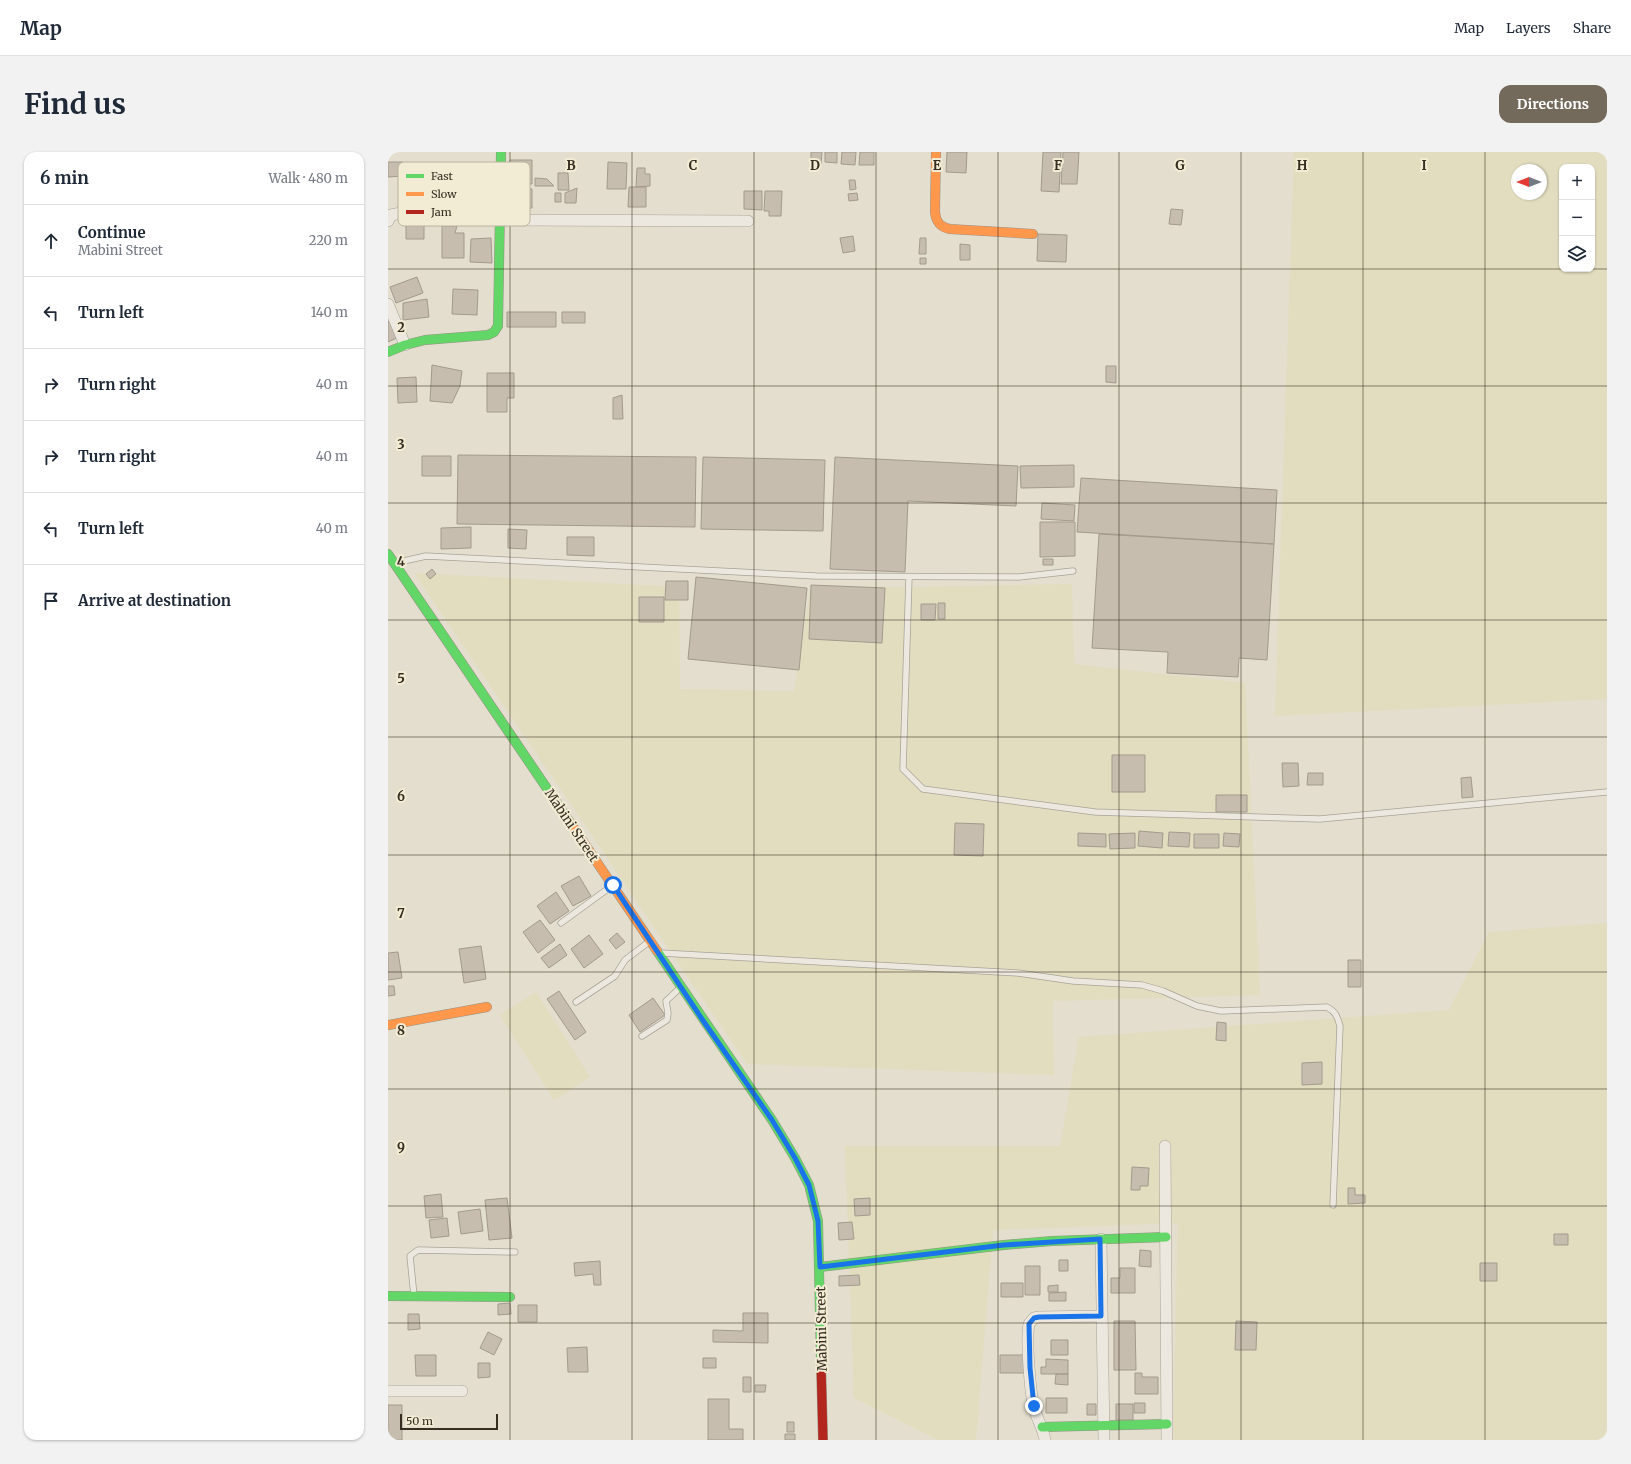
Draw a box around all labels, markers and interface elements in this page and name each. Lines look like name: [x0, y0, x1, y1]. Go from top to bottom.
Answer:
text: Map: [20, 16, 62, 40]
text: Map: [1454, 19, 1484, 37]
text: Layers: [1506, 19, 1551, 37]
text: Share: [1573, 19, 1611, 37]
button: Directions: [1499, 85, 1607, 123]
text: Find us: [24, 86, 126, 122]
text: B: [566, 157, 576, 174]
text: C: [689, 157, 698, 174]
text: D: [810, 157, 820, 174]
text: E: [933, 157, 942, 174]
text: F: [1054, 157, 1062, 174]
text: G: [1175, 157, 1185, 174]
text: H: [1297, 157, 1308, 174]
text: I: [1421, 157, 1427, 174]
legend: [398, 162, 530, 226]
north arrow: [1511, 164, 1547, 200]
map controls: [1559, 164, 1595, 272]
button: +: [1559, 164, 1595, 200]
text: 6 min: [40, 167, 89, 189]
text: Fast: [431, 169, 454, 183]
text: Walk · 480 m: [269, 170, 348, 187]
text: Slow: [431, 187, 457, 201]
button: −: [1559, 200, 1595, 236]
text: Jam: [430, 205, 452, 219]
text: Continue: [78, 223, 146, 242]
icon: ahead: [40, 230, 62, 252]
text: 220 m: [309, 232, 348, 249]
button: layers: [1559, 236, 1595, 272]
text: Mabini Street: [78, 242, 163, 259]
icon: left: [40, 302, 62, 324]
text: Turn left: [78, 303, 144, 322]
text: 140 m: [311, 304, 348, 321]
text: 2: [397, 319, 405, 336]
icon: right: [40, 374, 62, 396]
text: Turn right: [78, 375, 156, 394]
text: 40 m: [316, 376, 348, 393]
text: 3: [397, 436, 405, 453]
icon: right: [40, 446, 62, 468]
text: Turn right: [78, 447, 156, 466]
text: 40 m: [316, 448, 348, 465]
icon: left: [40, 518, 62, 540]
text: Turn left: [78, 519, 144, 538]
text: 40 m: [316, 520, 348, 537]
text: 4: [397, 553, 406, 570]
icon: arrive: [40, 590, 62, 612]
text: Arrive at destination: [78, 591, 231, 610]
text: 5: [397, 670, 405, 687]
street label: Mabini Street: [541, 785, 602, 865]
text: 6: [397, 788, 405, 805]
route start: [604, 876, 622, 894]
text: 7: [397, 905, 405, 922]
text: 8: [397, 1022, 405, 1039]
text: 9: [397, 1139, 405, 1156]
street label: Mabini Street: [812, 1286, 831, 1372]
route end: [1025, 1397, 1043, 1415]
scale bar: [400, 1412, 498, 1431]
text: 50 m: [406, 1414, 433, 1428]

